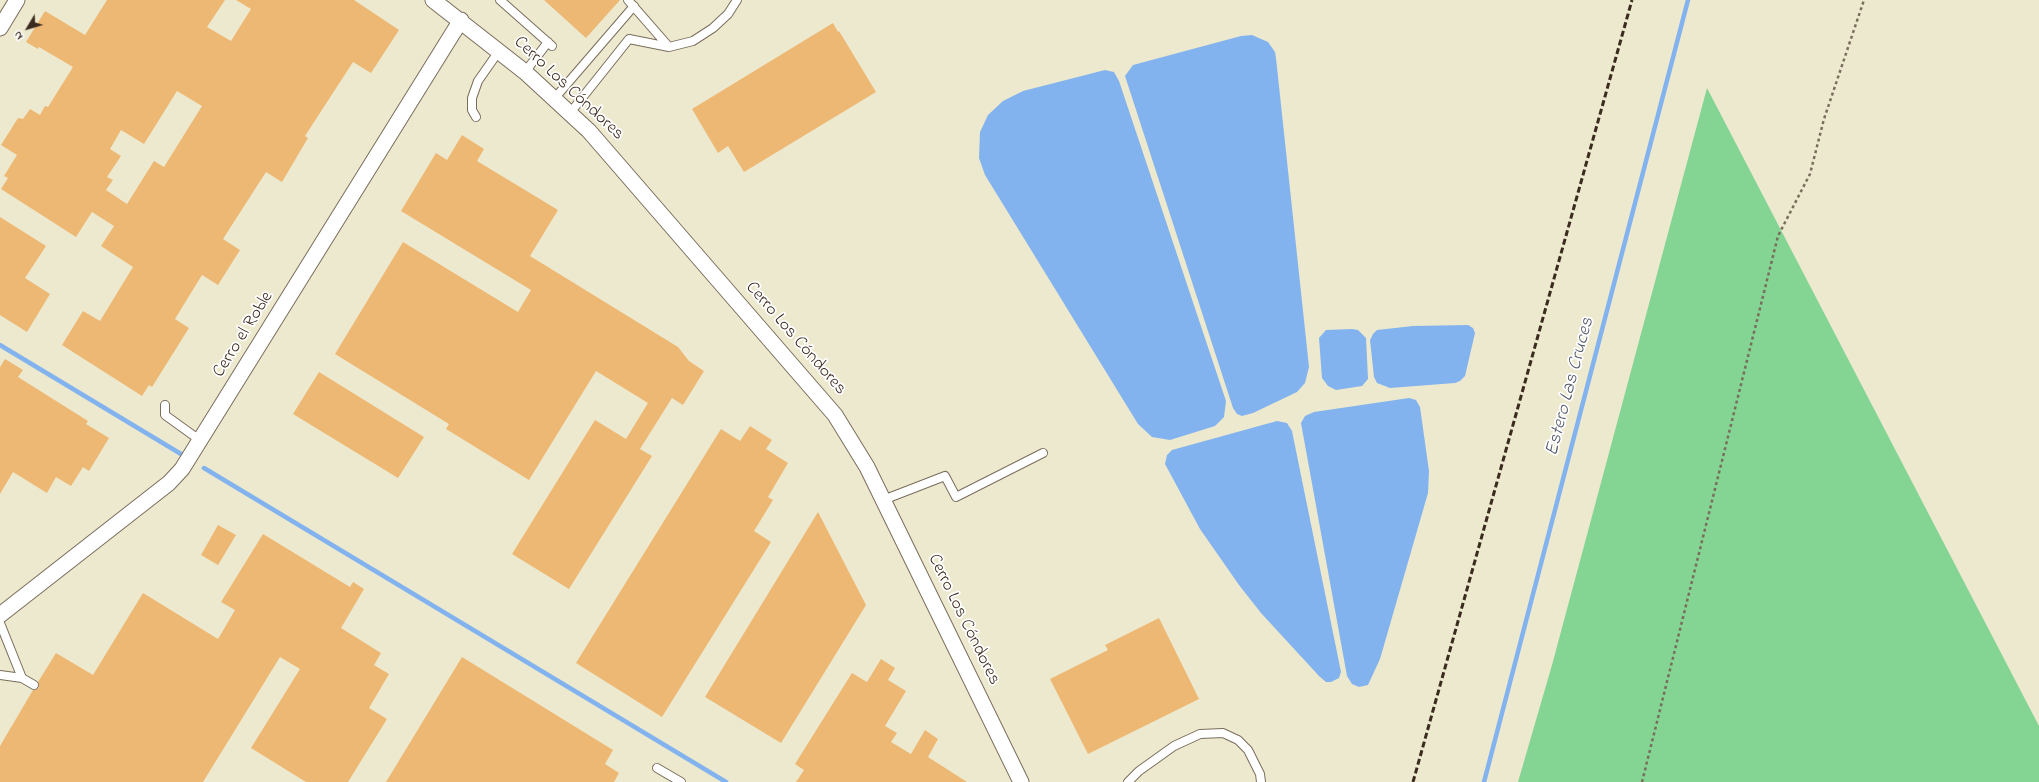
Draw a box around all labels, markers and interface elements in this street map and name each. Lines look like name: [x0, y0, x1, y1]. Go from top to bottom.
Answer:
north arrow: [8, 8, 48, 48]
text: N: [10, 28, 27, 43]
street label: Cerro Los Cóndores: [508, 32, 628, 146]
street label: Cerro Los Cóndores: [740, 278, 850, 400]
street label: Cerro el Roble: [209, 288, 279, 382]
water label: Estero Las Cruces: [1542, 315, 1600, 459]
street label: Cerro Los Cóndores: [922, 551, 1004, 689]

